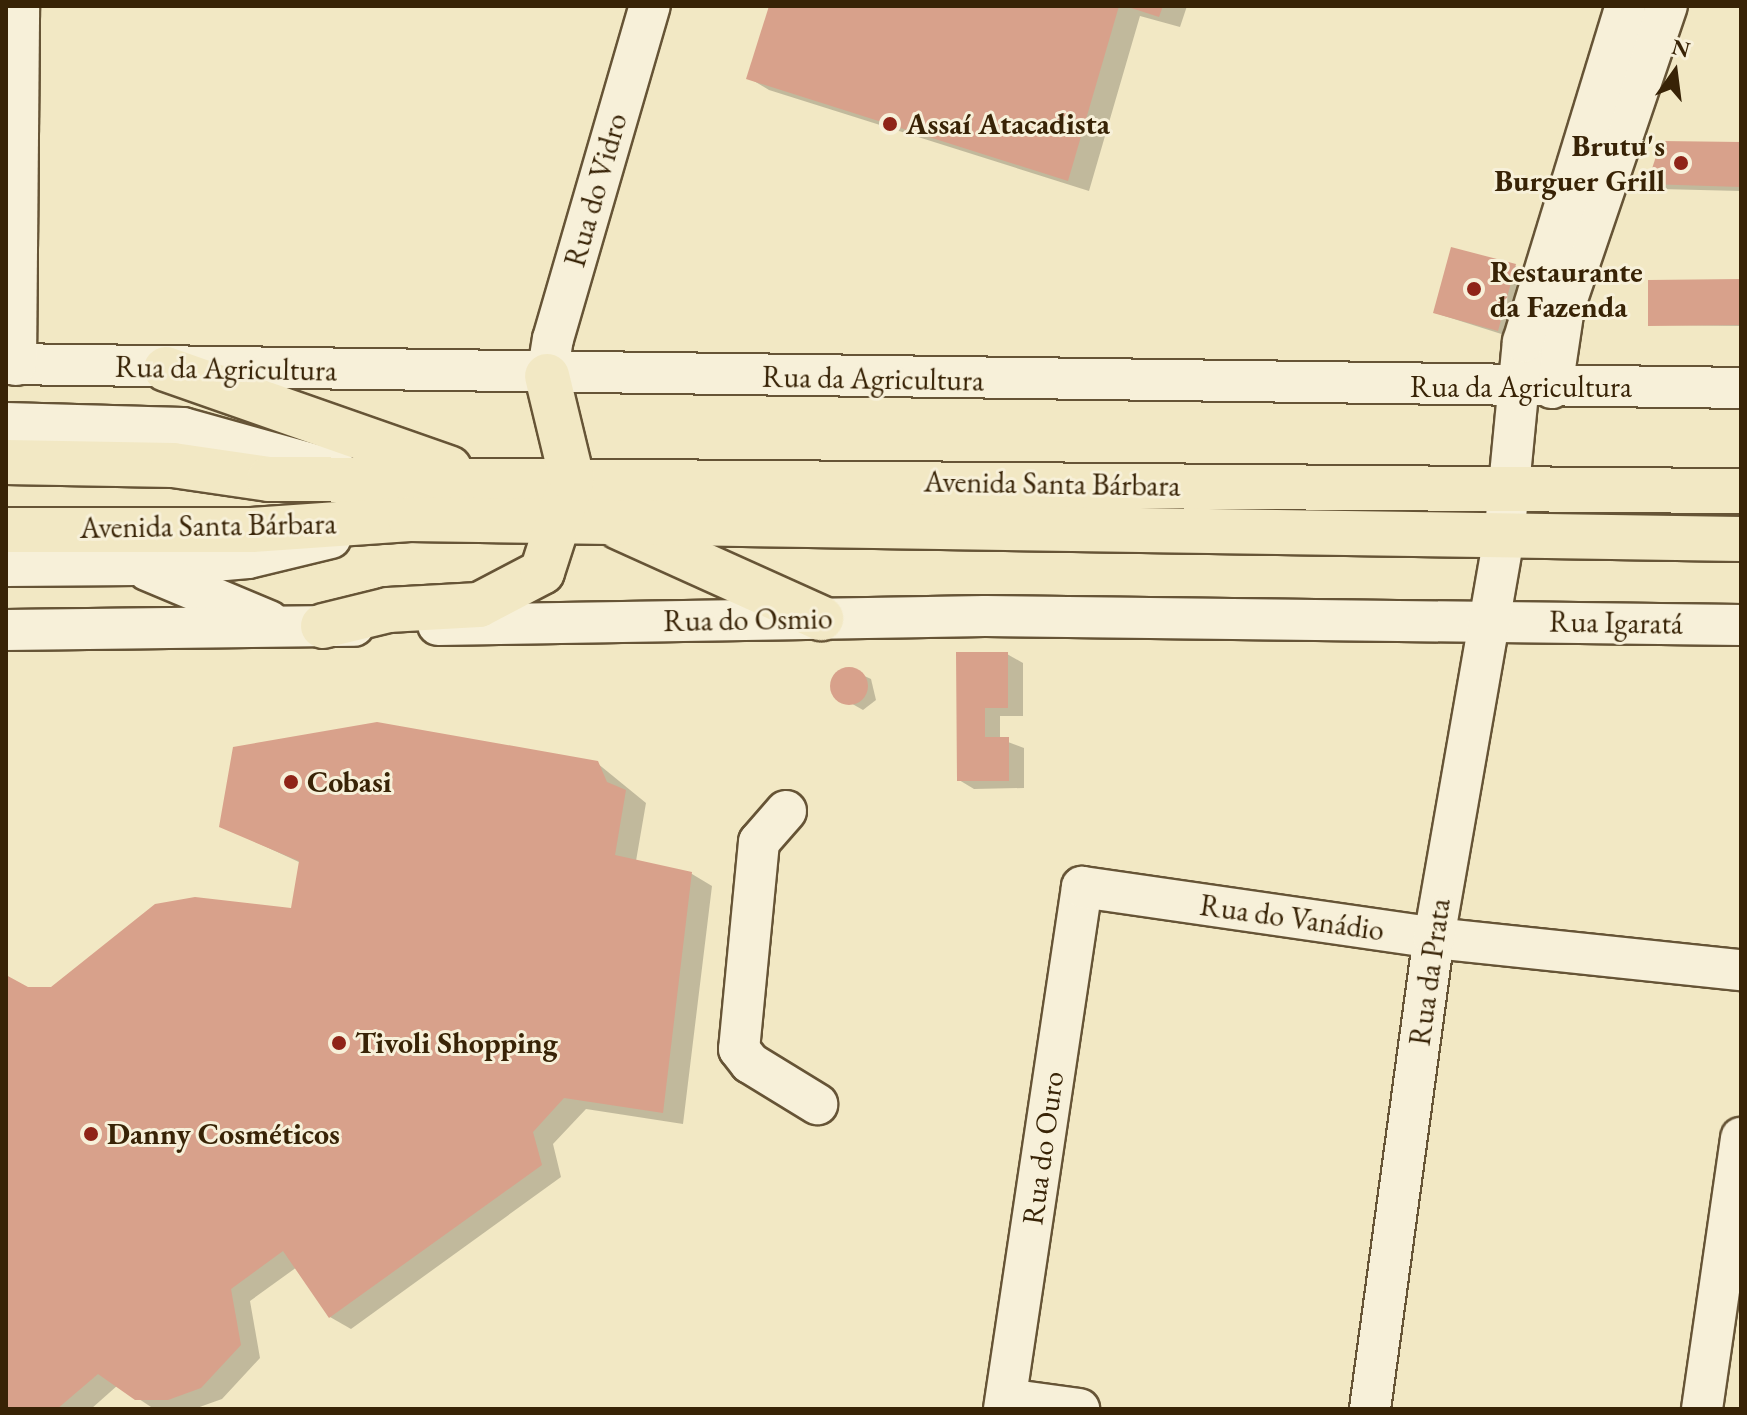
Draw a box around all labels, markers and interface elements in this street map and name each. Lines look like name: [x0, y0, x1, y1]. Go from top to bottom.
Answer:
north arrow: [1635, 32, 1715, 112]
text: N: [1669, 32, 1693, 64]
place label: Assaí Atacadista: [906, 106, 1110, 142]
street label: Rua do Vidro: [557, 109, 635, 271]
marker: Assaí Atacadista: [881, 115, 899, 133]
place label: Brutu's Burguer Grill: [1494, 128, 1665, 198]
marker: Brutu's Burguer Grill: [1672, 154, 1690, 172]
place label: Restaurante da Fazenda: [1490, 254, 1643, 324]
marker: Restaurante da Fazenda: [1465, 280, 1483, 298]
street label: Rua da Agricultura: [115, 349, 337, 389]
street label: Rua da Agricultura: [762, 359, 984, 399]
street label: Rua da Agricultura: [1410, 369, 1632, 405]
street label: Avenida Santa Bárbara: [923, 464, 1181, 504]
street label: Avenida Santa Bárbara: [79, 506, 337, 546]
street label: Rua do Osmio: [663, 601, 833, 639]
street label: Rua Igaratá: [1549, 604, 1683, 642]
place label: Cobasi: [307, 764, 392, 800]
marker: Cobasi: [282, 773, 300, 791]
street label: Rua do Vanádio: [1198, 887, 1386, 949]
street label: Rua da Prata: [1402, 896, 1458, 1048]
place label: Tivoli Shopping: [355, 1025, 558, 1061]
marker: Tivoli Shopping: [330, 1034, 348, 1052]
street label: Rua do Ouro: [1014, 1069, 1072, 1227]
place label: Danny Cosméticos: [107, 1116, 340, 1152]
marker: Danny Cosméticos: [82, 1125, 100, 1143]

